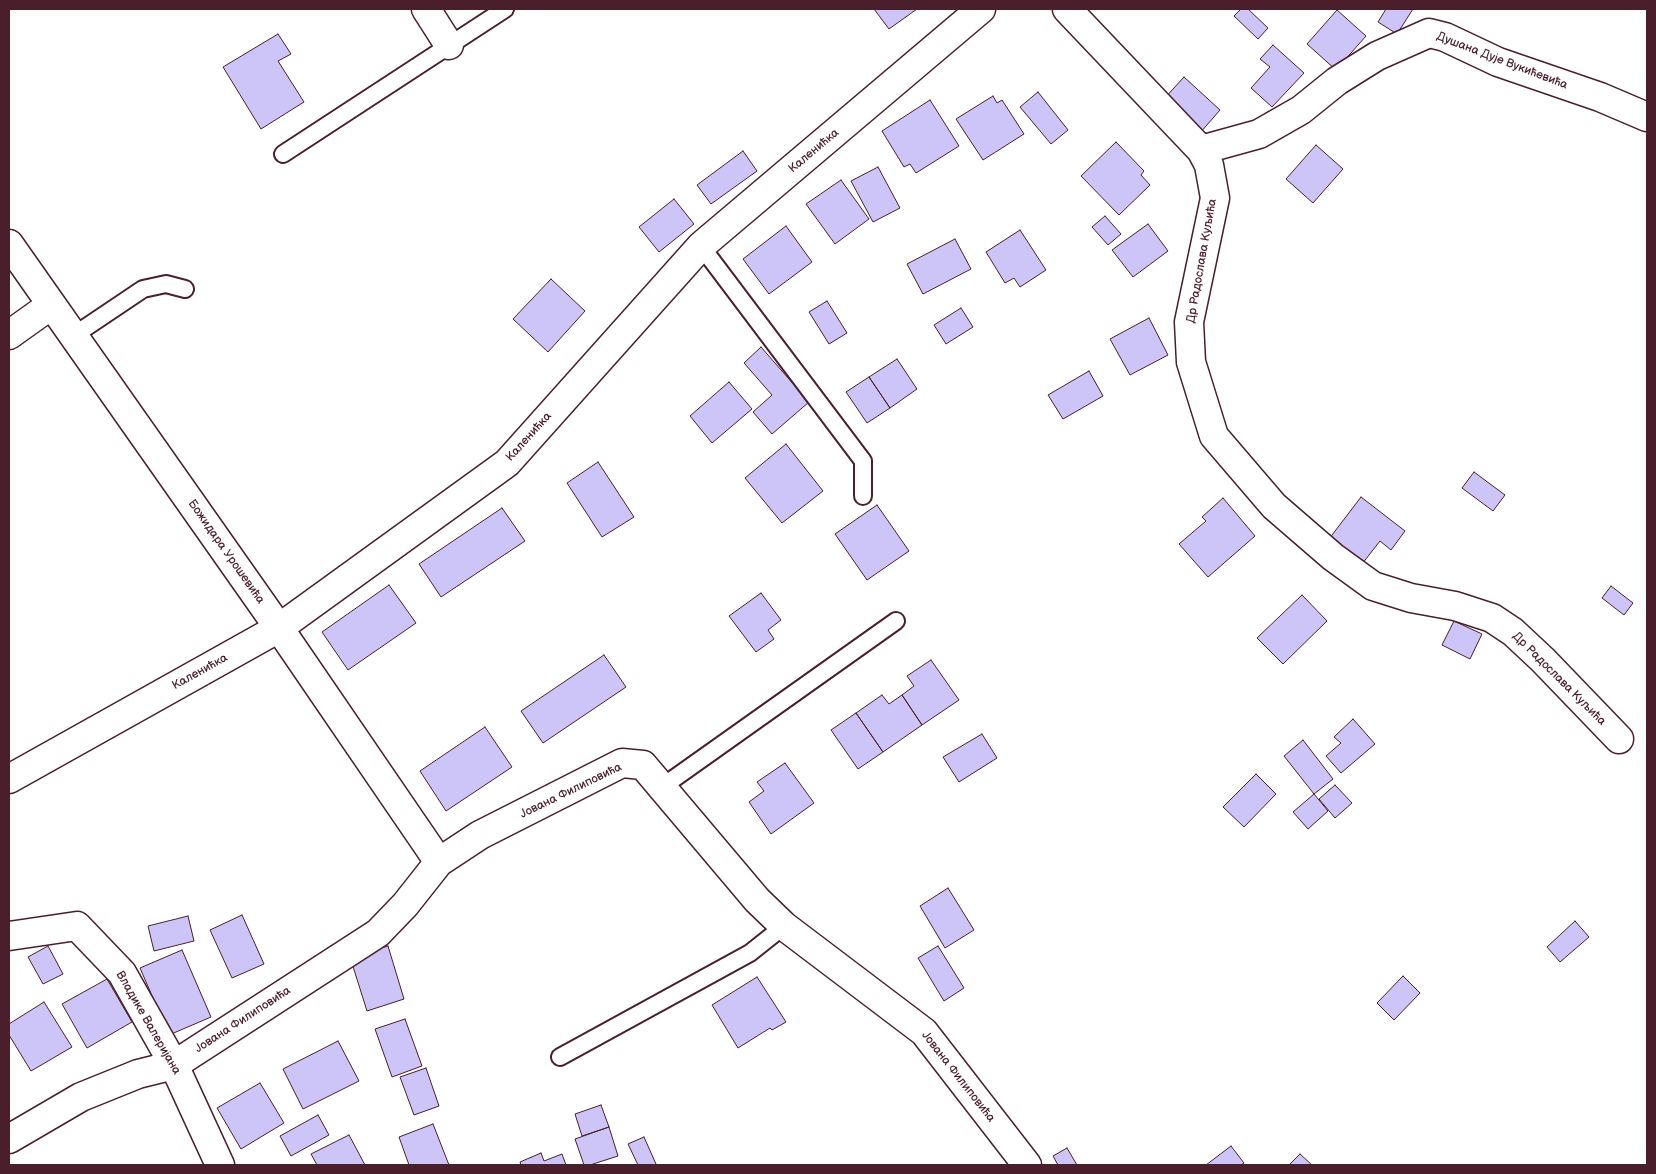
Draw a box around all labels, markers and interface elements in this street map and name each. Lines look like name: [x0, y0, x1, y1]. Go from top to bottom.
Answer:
street label: Душана Дује Вукићевића: [1434, 29, 1570, 93]
street label: Каленићка: [786, 126, 842, 176]
street label: Др Радослава Куљића: [1184, 198, 1220, 324]
street label: Каленићка: [503, 409, 555, 465]
street label: Божидара Урошевића: [185, 497, 267, 607]
street label: Др Радослава Куљића: [1509, 629, 1609, 729]
street label: Каленићка: [170, 651, 230, 693]
street label: Јована Филиповића: [518, 760, 624, 822]
street label: Владике Валеријана: [112, 969, 184, 1077]
street label: Јована Филиповића: [192, 984, 294, 1056]
street label: Јована Филиповића: [918, 1029, 998, 1125]

